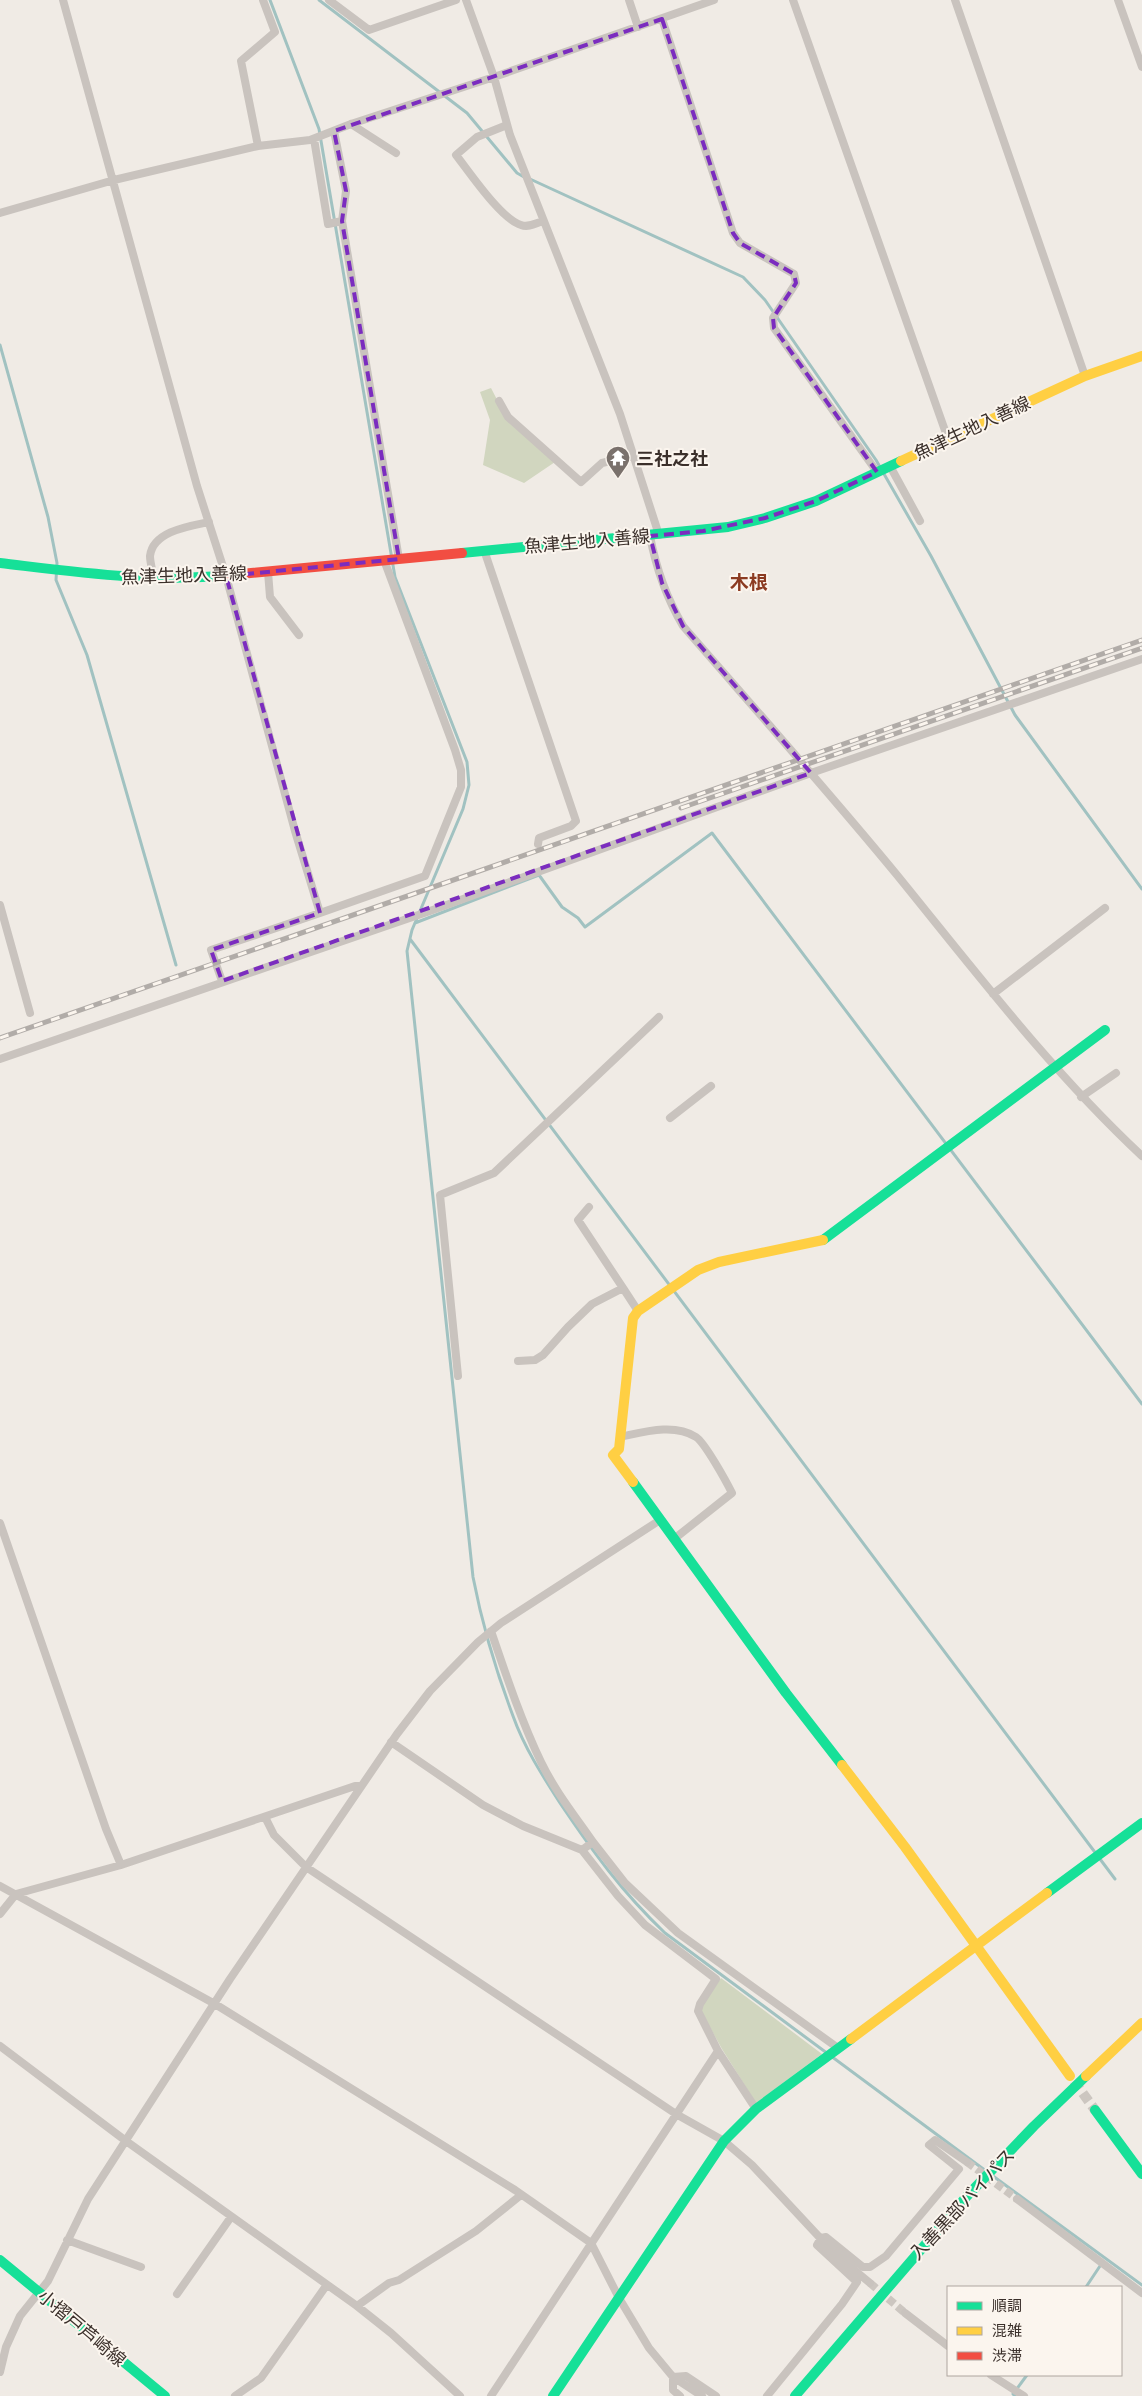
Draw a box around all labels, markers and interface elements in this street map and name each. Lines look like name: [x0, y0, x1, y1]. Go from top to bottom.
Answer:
street label: 魚津生地入善線: [910, 391, 1034, 465]
temple icon: 三社之社: [605, 445, 631, 479]
place label: 三社之社: [636, 447, 708, 470]
street label: 魚津生地入善線: [523, 524, 651, 558]
street label: 魚津生地入善線: [121, 561, 247, 589]
district label: 木根: [730, 570, 768, 594]
street label: 入善黒部バイパス: [905, 2144, 1019, 2264]
street label: 小摺戸芦崎線: [33, 2284, 131, 2372]
legend: [947, 2286, 1122, 2376]
text: 順調: [992, 2296, 1022, 2315]
text: 混雑: [992, 2321, 1022, 2340]
text: 渋滞: [992, 2346, 1022, 2365]

